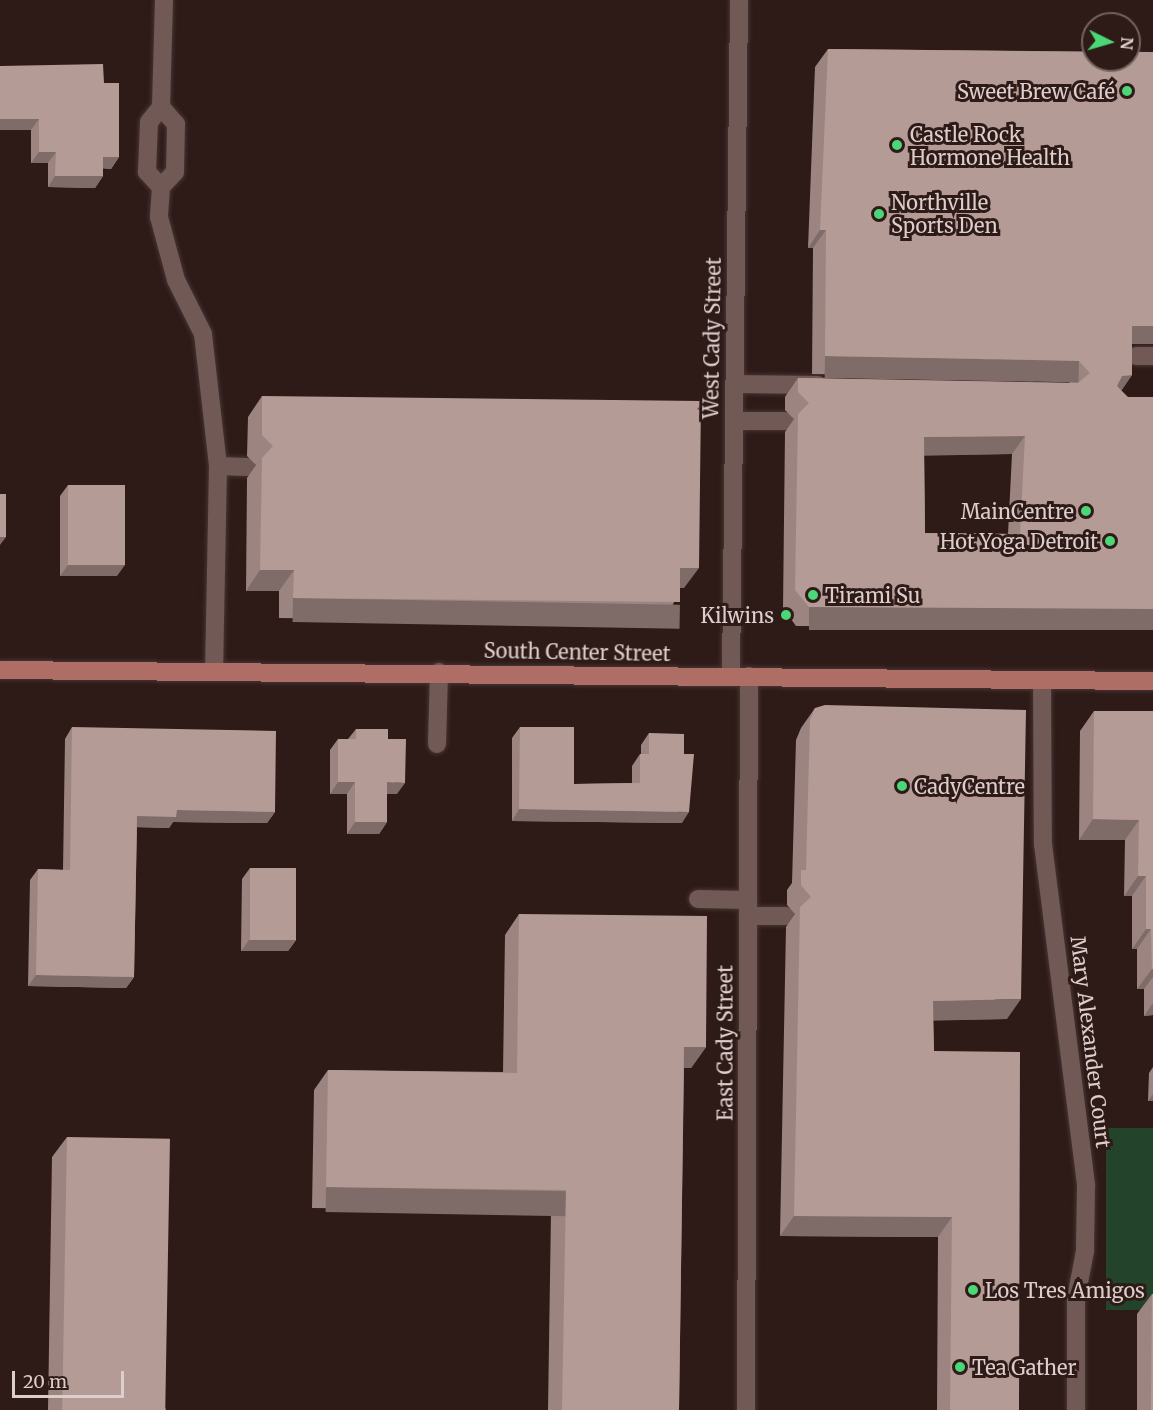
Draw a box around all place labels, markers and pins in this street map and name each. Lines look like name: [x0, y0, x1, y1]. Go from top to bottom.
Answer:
place label: Sweet Brew Café: [957, 79, 1115, 103]
marker: Sweet Brew Café: [1120, 84, 1134, 98]
place label: Castle Rock Hormone Health: [910, 122, 1070, 169]
marker: Castle Rock Hormone Health: [888, 136, 906, 154]
place label: Northville Sports Den: [891, 190, 998, 237]
marker: Northville Sports Den: [872, 207, 886, 221]
place label: MainCentre: [961, 499, 1074, 523]
marker: MainCentre: [1079, 504, 1093, 518]
place label: Hot Yoga Detroit: [940, 529, 1098, 553]
marker: Hot Yoga Detroit: [1103, 534, 1117, 548]
place label: Tirami Su: [825, 583, 920, 607]
marker: Tirami Su: [806, 588, 820, 602]
place label: Kilwins: [701, 603, 774, 627]
marker: Kilwins: [779, 608, 793, 622]
place label: CadyCentre: [914, 774, 1025, 798]
marker: CadyCentre: [895, 779, 909, 793]
place label: Los Tres Amigos: [985, 1278, 1145, 1302]
marker: Los Tres Amigos: [966, 1283, 980, 1297]
place label: Tea Gather: [972, 1355, 1076, 1379]
marker: Tea Gather: [953, 1360, 967, 1374]

